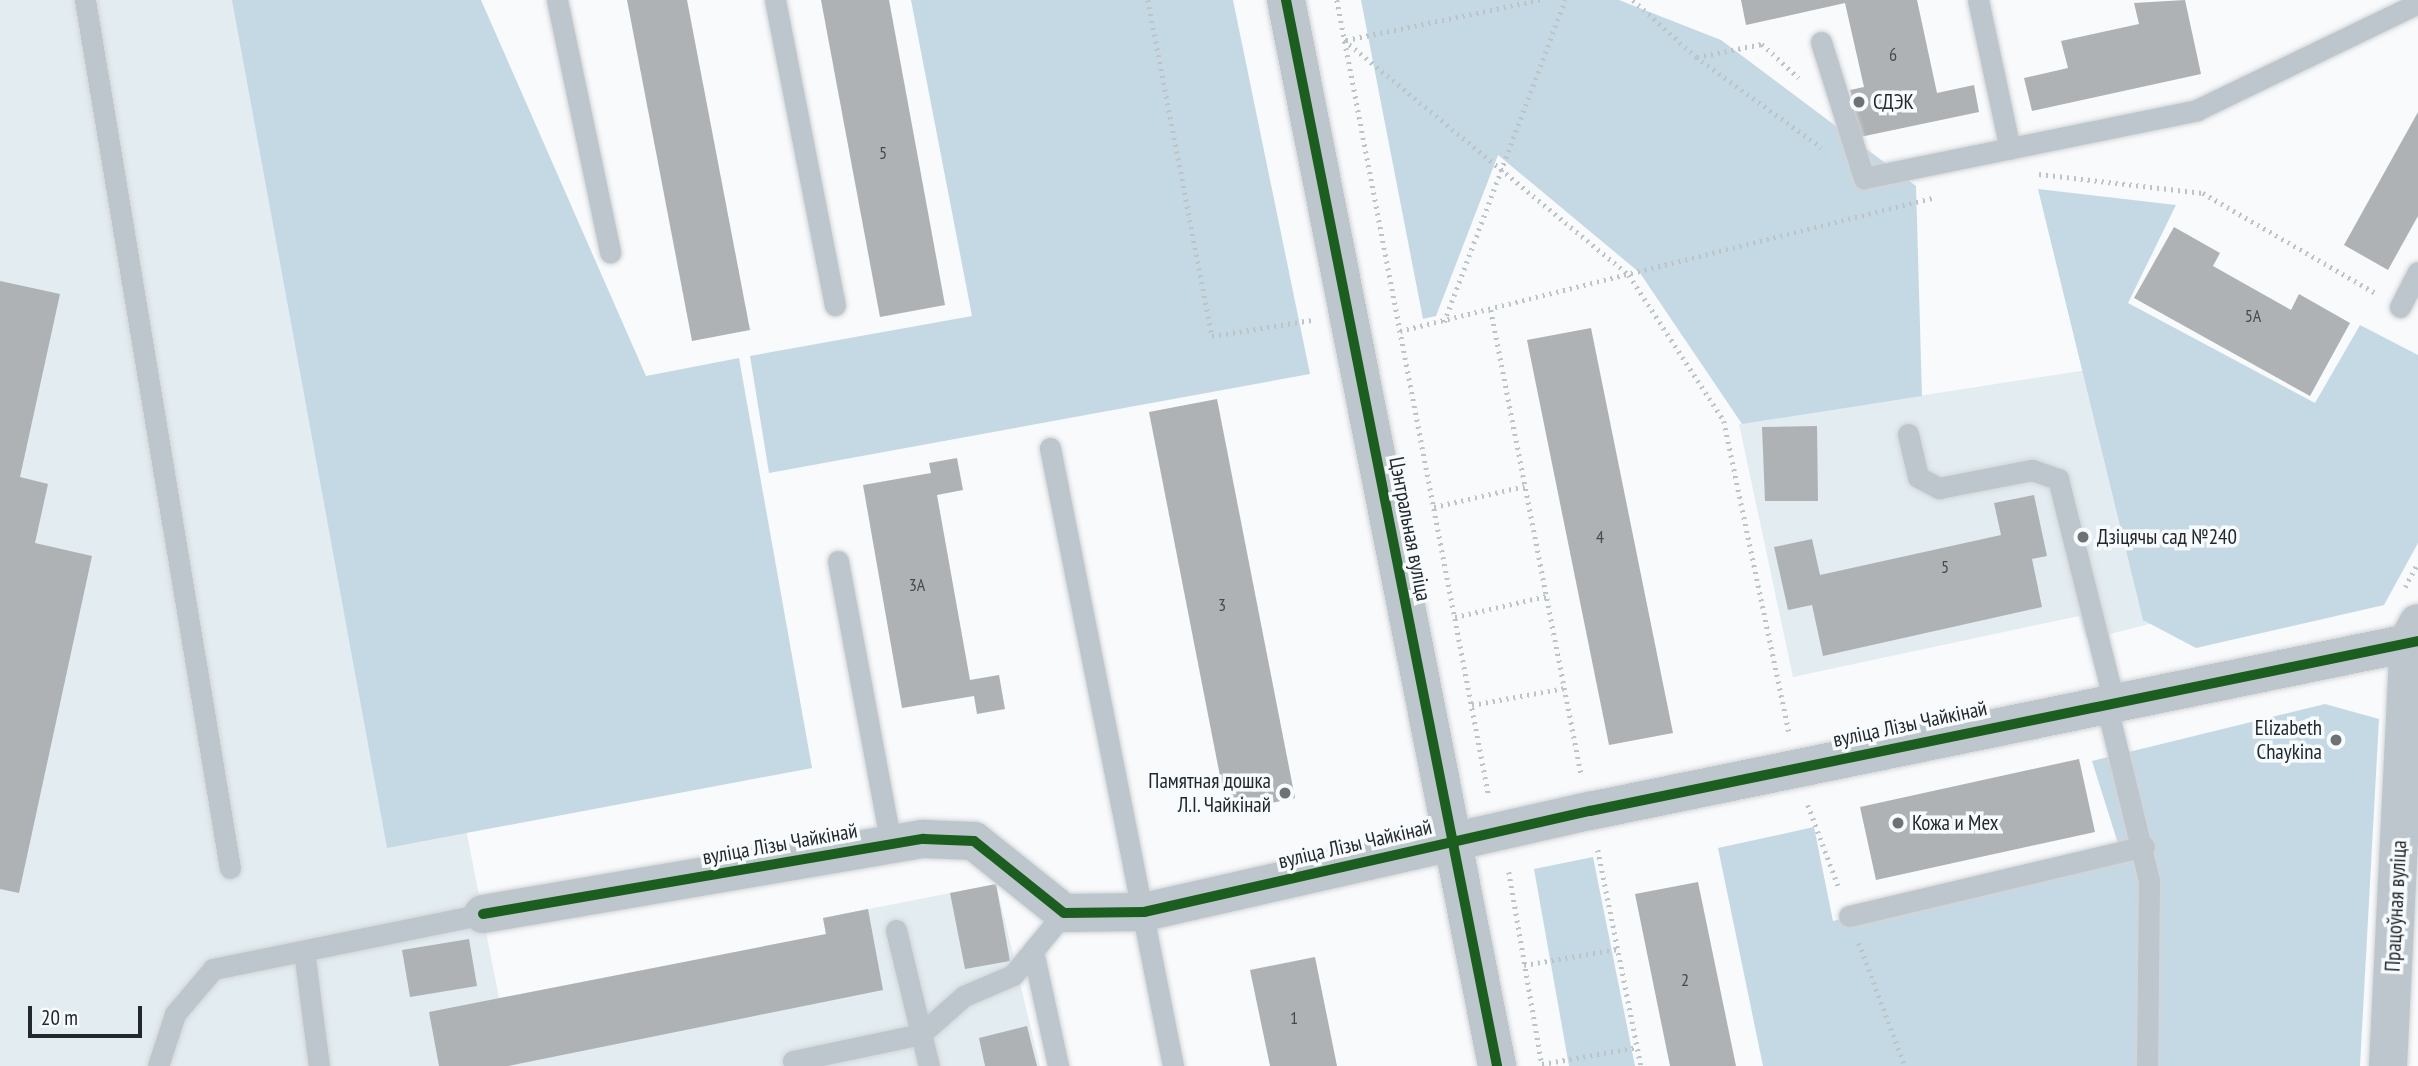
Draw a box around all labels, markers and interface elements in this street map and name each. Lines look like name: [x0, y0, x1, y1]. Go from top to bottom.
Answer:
house number: 6: [1889, 44, 1897, 66]
place label: СДЭК: [1873, 89, 1914, 115]
marker: СДЭК: [1851, 94, 1867, 110]
house number: 5: [879, 142, 887, 164]
house number: 5А: [2245, 305, 2261, 327]
street label: Цэнтральная вуліца: [1384, 455, 1436, 603]
place label: Дзіцячы сад №240: [2097, 524, 2237, 550]
house number: 4: [1596, 526, 1604, 548]
marker: Дзіцячы сад №240: [2075, 529, 2091, 545]
house number: 5: [1941, 556, 1949, 578]
house number: 3А: [909, 574, 925, 596]
house number: 3: [1218, 594, 1226, 616]
street label: вуліца Лізы Чайкінай: [1831, 695, 1989, 753]
place label: Elizabeth Chaykina: [2255, 715, 2322, 765]
marker: Elizabeth Chaykina: [2328, 732, 2344, 748]
place label: Памятная дошка Л.І. Чайкінай: [1148, 768, 1271, 818]
marker: Памятная дошка Л.І. Чайкінай: [1277, 785, 1293, 801]
place label: Кожа и Мех: [1912, 810, 1998, 836]
street label: вуліца Лізы Чайкінай: [1276, 814, 1434, 874]
marker: Кожа и Мех: [1890, 815, 1906, 831]
street label: вуліца Лізы Чайкінай: [701, 818, 859, 870]
street label: Працоўная вуліца: [2380, 840, 2412, 972]
house number: 2: [1681, 969, 1689, 991]
scale bar: [32, 992, 145, 1036]
text: 20 m: [41, 1004, 78, 1031]
house number: 1: [1290, 1007, 1298, 1029]

